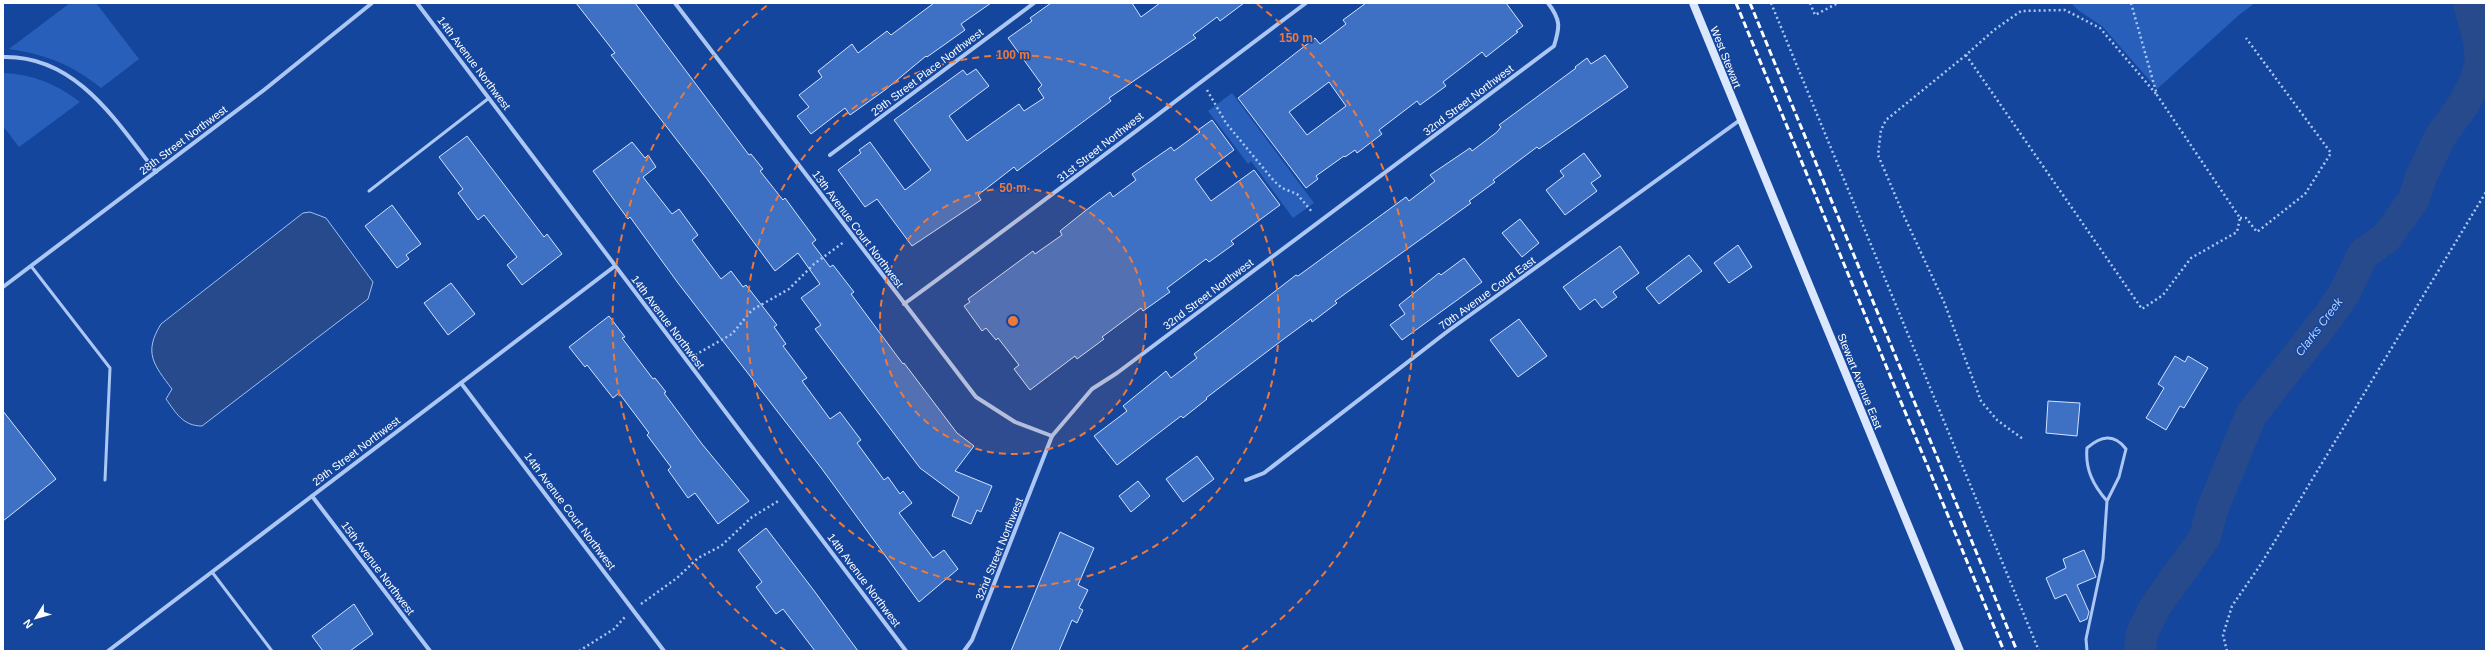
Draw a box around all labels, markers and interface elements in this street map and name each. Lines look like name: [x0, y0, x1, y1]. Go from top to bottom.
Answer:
street label: 14th Avenue Northwest: [435, 14, 513, 112]
street label: West Stewart: [1708, 25, 1744, 89]
street label: 29th Street Place Northwest: [869, 26, 985, 118]
text: 150 m: [1279, 31, 1313, 45]
text: 100 m: [996, 48, 1030, 62]
street label: 32nd Street Northwest: [1421, 62, 1515, 138]
street label: 28th Street Northwest: [137, 103, 229, 177]
street label: 31st Street Northwest: [1055, 110, 1145, 184]
street label: 13th Avenue Court Northwest: [810, 168, 906, 290]
text: 50 m: [999, 181, 1027, 195]
street label: 70th Avenue Court East: [1437, 254, 1537, 332]
street label: 32nd Street Northwest: [1161, 256, 1255, 332]
street label: 14th Avenue Northwest: [629, 273, 707, 371]
water label: Clarks Creek: [2293, 294, 2346, 359]
centre of rings: [1006, 314, 1020, 328]
street label: Stewart Avenue East: [1835, 332, 1885, 430]
street label: 29th Street Northwest: [310, 414, 402, 488]
street label: 14th Avenue Court Northwest: [522, 450, 618, 572]
street label: 32nd Street Northwest: [973, 496, 1025, 602]
street label: 15th Avenue Northwest: [339, 519, 417, 617]
street label: 14th Avenue Northwest: [825, 531, 903, 629]
north arrow: [16, 598, 56, 638]
text: N: [21, 617, 35, 631]

